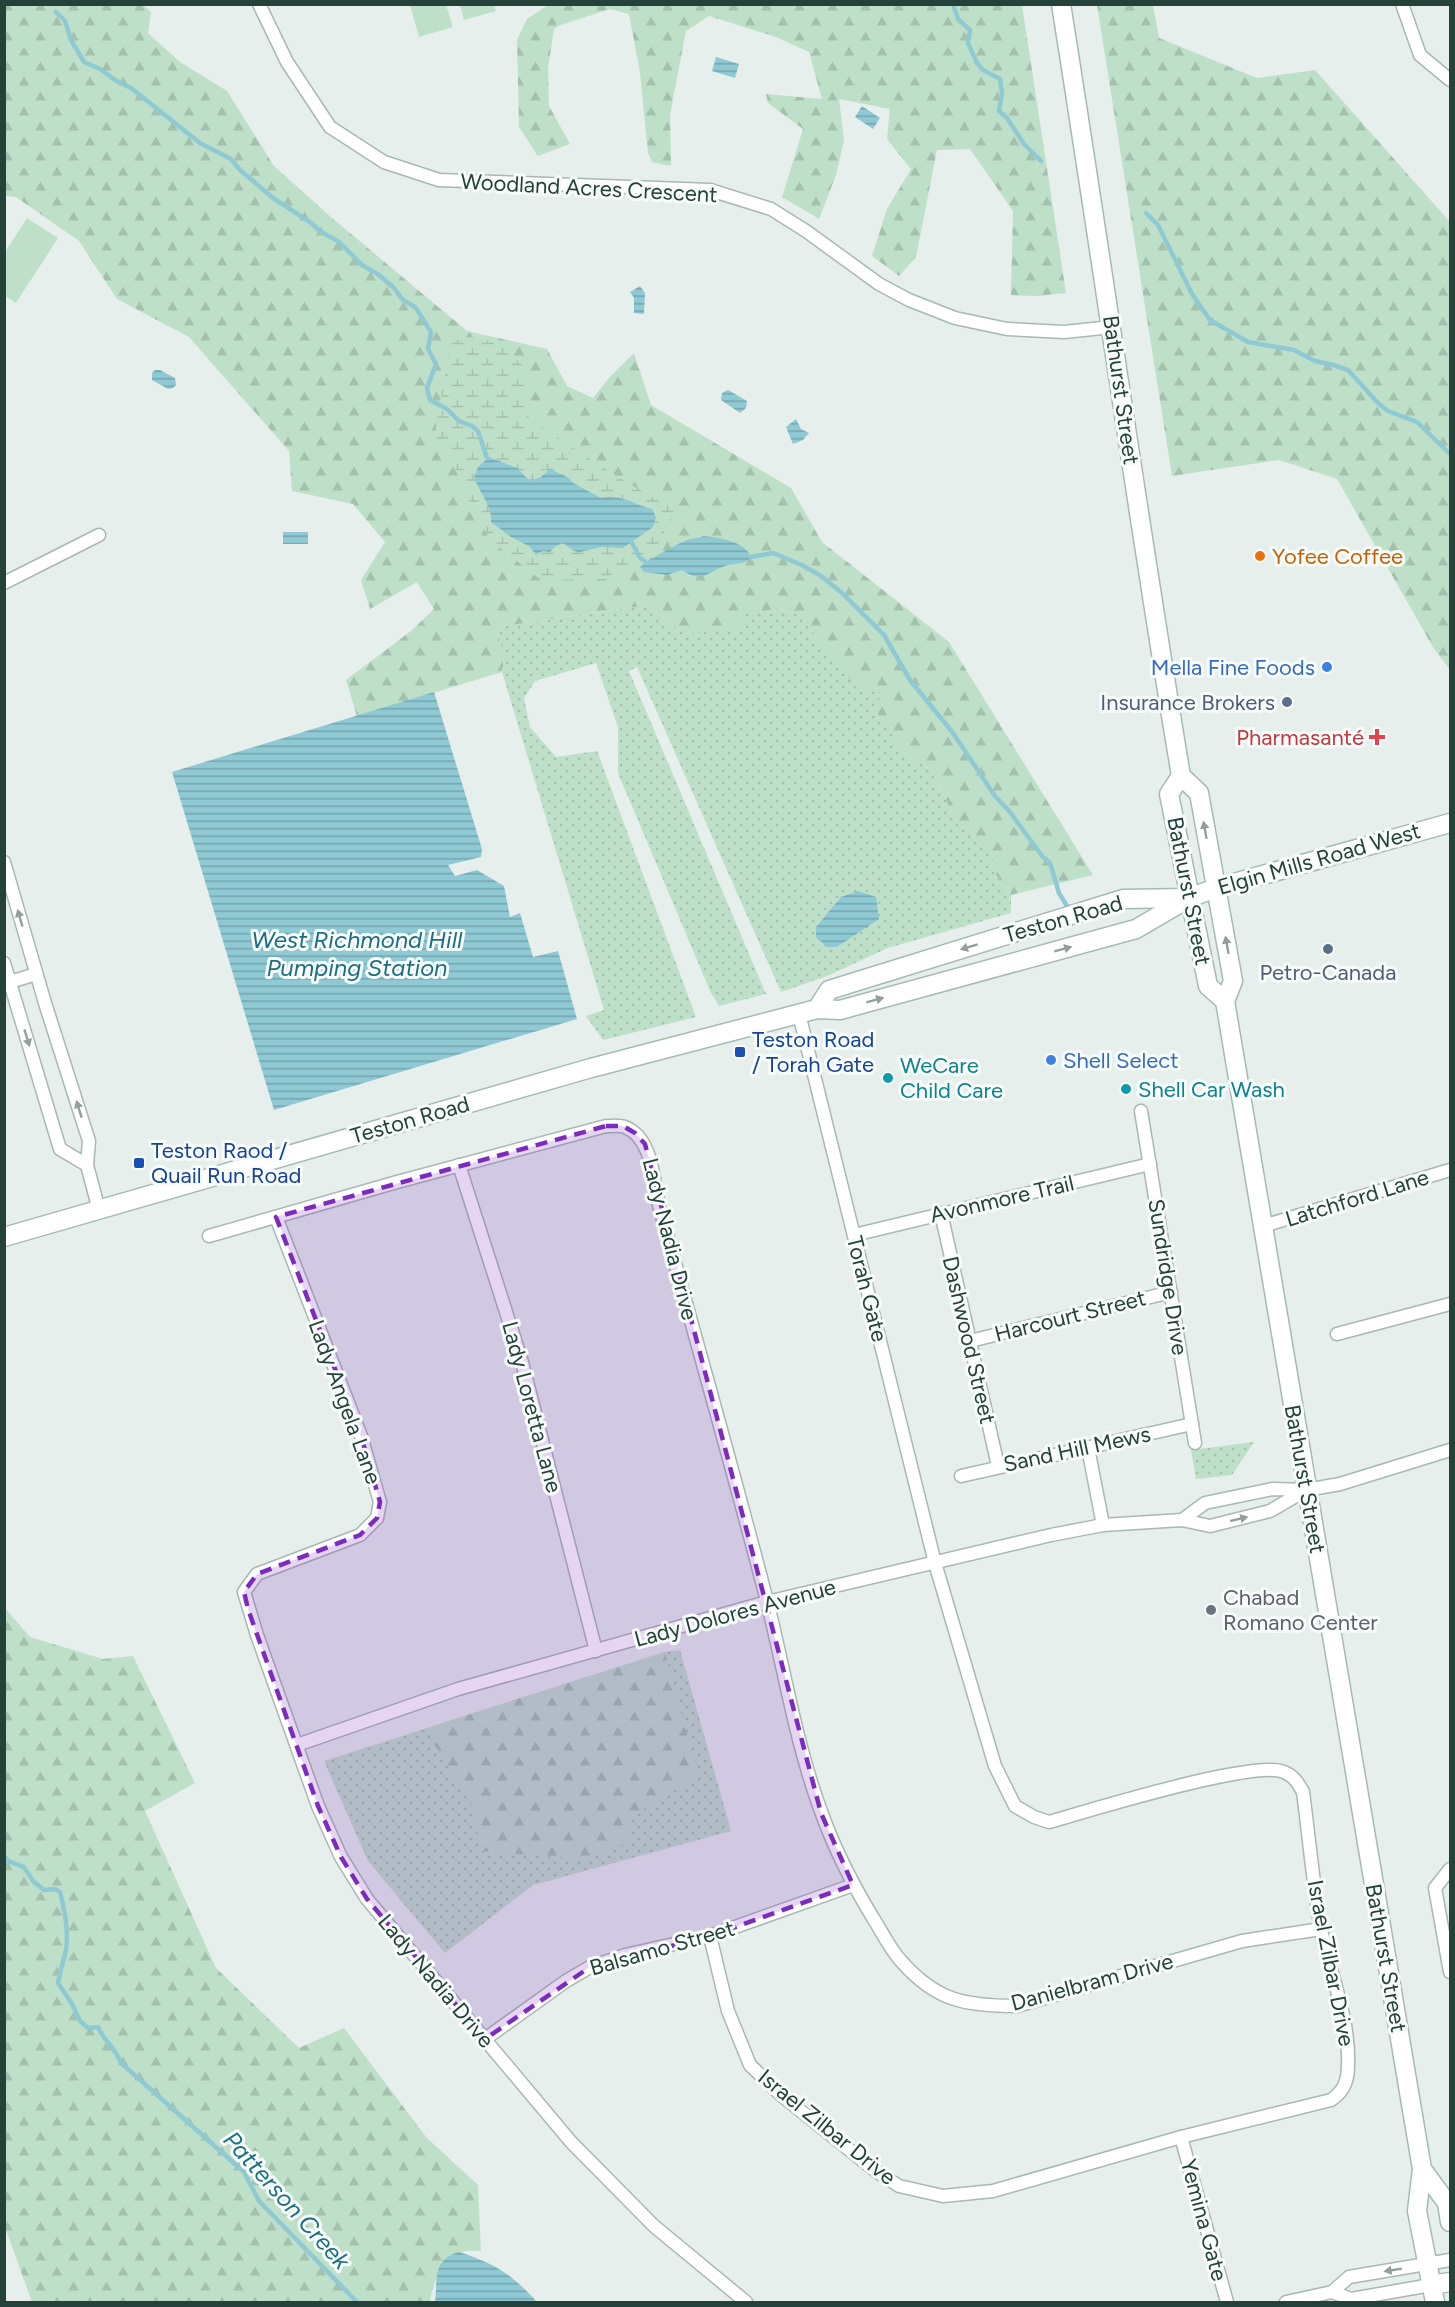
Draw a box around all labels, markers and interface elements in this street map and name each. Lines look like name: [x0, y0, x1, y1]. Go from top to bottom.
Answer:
street label: Woodland Acres Crescent: [460, 168, 718, 208]
street label: Bathurst Street: [1097, 314, 1145, 466]
place label: Yofee Coffee: [1272, 543, 1403, 570]
marker: Yofee Coffee: [1253, 549, 1267, 563]
place label: Mella Fine Foods: [1151, 654, 1315, 681]
marker: Mella Fine Foods: [1320, 660, 1334, 674]
place label: Insurance Brokers: [1100, 689, 1275, 716]
marker: Insurance Brokers: [1280, 695, 1294, 709]
place label: Pharmasanté: [1236, 724, 1364, 751]
marker: Pharmasanté: [1368, 728, 1386, 746]
street label: Bathurst Street: [1161, 815, 1217, 967]
street label: Elgin Mills Road West: [1215, 817, 1423, 901]
one-way arrow: [1201, 821, 1210, 840]
street label: Teston Road: [1000, 889, 1126, 949]
one-way arrow: [15, 909, 25, 927]
water label: West Richmond Hill Pumping Station: [252, 925, 463, 982]
one-way arrow: [1222, 935, 1231, 954]
marker: Petro-Canada: [1321, 942, 1335, 956]
one-way arrow: [960, 943, 978, 952]
one-way arrow: [1054, 944, 1072, 954]
place label: Petro-Canada: [1260, 959, 1396, 986]
one-way arrow: [865, 995, 884, 1005]
place label: Teston Road / Torah Gate: [752, 1026, 874, 1078]
one-way arrow: [23, 1029, 32, 1047]
marker: Teston Road / Torah Gate: [733, 1045, 747, 1059]
place label: Shell Select: [1063, 1047, 1179, 1074]
place label: WeCare Child Care: [900, 1052, 1003, 1104]
marker: Shell Select: [1044, 1053, 1058, 1067]
marker: WeCare Child Care: [881, 1071, 895, 1085]
place label: Shell Car Wash: [1138, 1076, 1285, 1103]
marker: Shell Car Wash: [1119, 1082, 1133, 1096]
street label: Teston Road: [347, 1090, 473, 1150]
one-way arrow: [74, 1099, 83, 1117]
place label: Teston Raod / Quail Run Road: [151, 1137, 301, 1189]
street label: Lady Nadia Drive: [637, 1155, 703, 1323]
marker: Teston Raod / Quail Run Road: [132, 1156, 146, 1170]
street label: Latchford Lane: [1282, 1163, 1432, 1233]
street label: Avonmore Trail: [927, 1169, 1077, 1229]
street label: Sundridge Drive: [1142, 1197, 1194, 1357]
street label: Torah Gate: [841, 1233, 893, 1345]
street label: Dashwood Street: [937, 1254, 1001, 1426]
street label: Harcourt Street: [992, 1284, 1148, 1348]
street label: Lady Angela Lane: [303, 1316, 387, 1488]
street label: Lady Loretta Lane: [496, 1318, 568, 1496]
street label: Bathurst Street: [1279, 1403, 1331, 1555]
street label: Sand Hill Mews: [1001, 1420, 1153, 1478]
one-way arrow: [1230, 1513, 1248, 1523]
street label: Lady Dolores Avenue: [631, 1573, 839, 1653]
place label: Chabad Romano Center: [1223, 1584, 1378, 1636]
marker: Chabad Romano Center: [1204, 1603, 1218, 1617]
street label: Israel Zilbar Drive: [1302, 1877, 1360, 2049]
street label: Bathurst Street: [1360, 1882, 1412, 2034]
street label: Lady Nadia Drive: [372, 1909, 500, 2053]
street label: Balsamo Street: [586, 1914, 738, 1982]
street label: Danielbram Drive: [1008, 1947, 1176, 2017]
street label: Israel Zilbar Drive: [753, 2063, 901, 2191]
water label: Patterson Creek: [218, 2125, 357, 2276]
street label: Yemina Gate: [1175, 2156, 1233, 2284]
one-way arrow: [1383, 2266, 1402, 2275]

